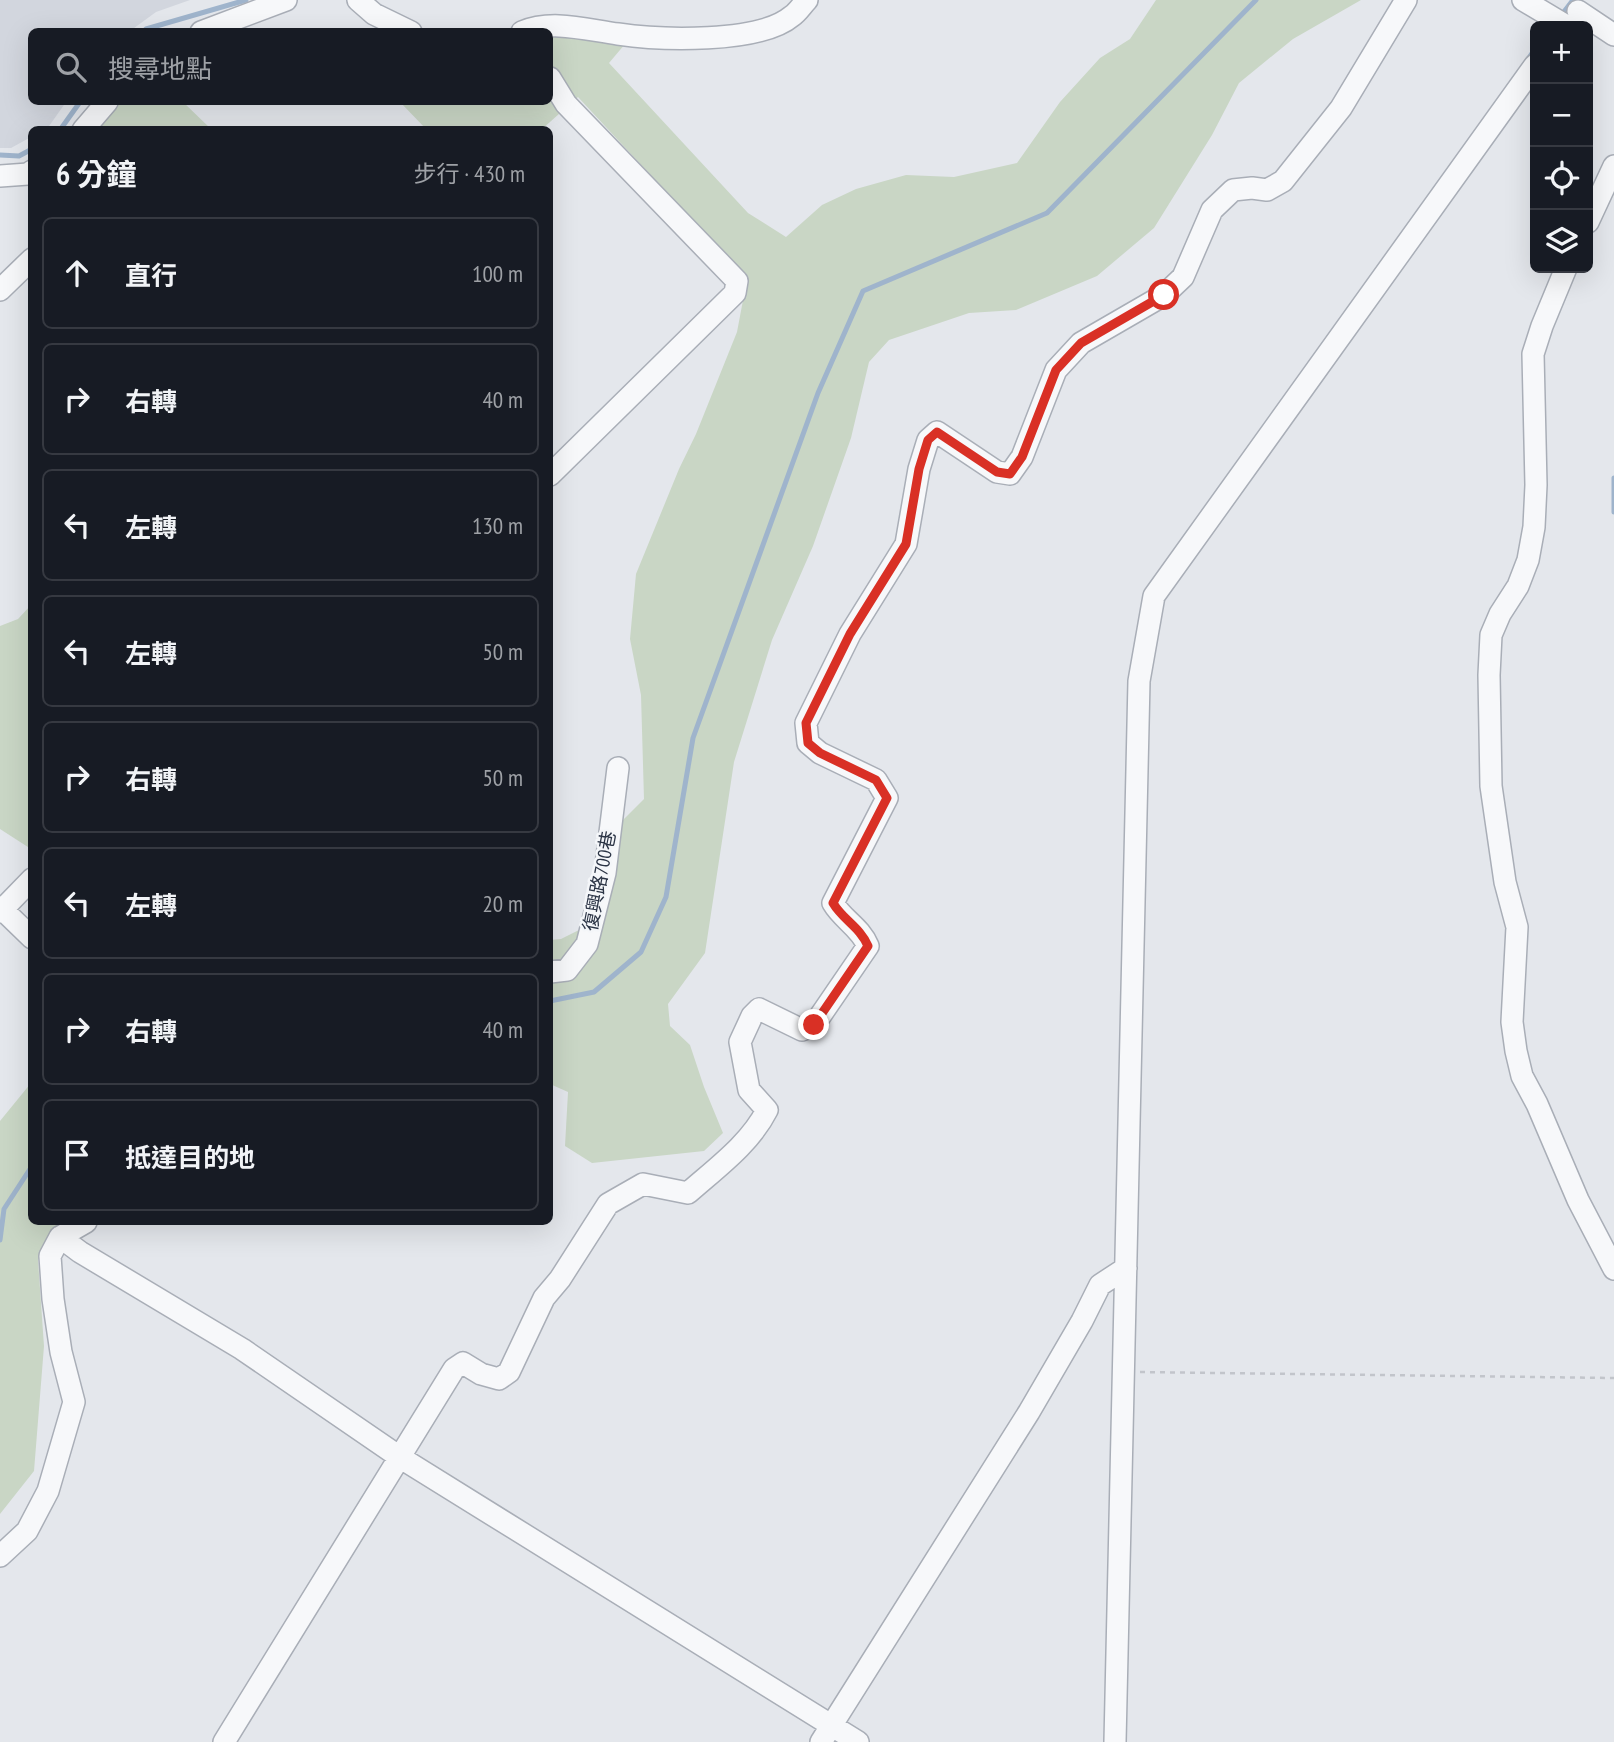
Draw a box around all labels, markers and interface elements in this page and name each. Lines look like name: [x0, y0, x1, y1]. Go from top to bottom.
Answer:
map controls: [1530, 21, 1593, 273]
button: +: [1530, 21, 1593, 84]
search box: [28, 28, 553, 105]
icon: search: [52, 48, 90, 86]
text: 搜尋地點: [108, 52, 212, 85]
button: −: [1530, 84, 1593, 147]
button: locate: [1530, 147, 1593, 210]
text: 6 分鐘: [56, 154, 137, 193]
text: 步行 · 430 m: [413, 159, 525, 188]
button: layers: [1530, 210, 1593, 273]
icon: ahead: [58, 254, 96, 292]
text: 直行: [125, 259, 177, 292]
text: 100 m: [472, 259, 523, 288]
route start: [1148, 279, 1179, 310]
icon: right: [58, 380, 96, 418]
text: 右轉: [125, 385, 177, 418]
text: 40 m: [482, 385, 523, 414]
icon: left: [58, 506, 96, 544]
text: 左轉: [125, 511, 177, 544]
text: 130 m: [472, 511, 523, 540]
icon: left: [58, 632, 96, 670]
text: 左轉: [125, 637, 177, 670]
text: 50 m: [482, 637, 523, 666]
icon: right: [58, 758, 96, 796]
text: 右轉: [125, 763, 177, 796]
text: 50 m: [482, 763, 523, 792]
street label: 復興路700巷: [578, 829, 620, 933]
icon: left: [58, 884, 96, 922]
text: 左轉: [125, 889, 177, 922]
text: 20 m: [482, 889, 523, 918]
route end: [798, 1009, 829, 1040]
icon: right: [58, 1010, 96, 1048]
text: 右轉: [125, 1015, 177, 1048]
text: 40 m: [482, 1015, 523, 1044]
icon: arrive: [58, 1136, 96, 1174]
text: 抵達目的地: [125, 1141, 255, 1174]

